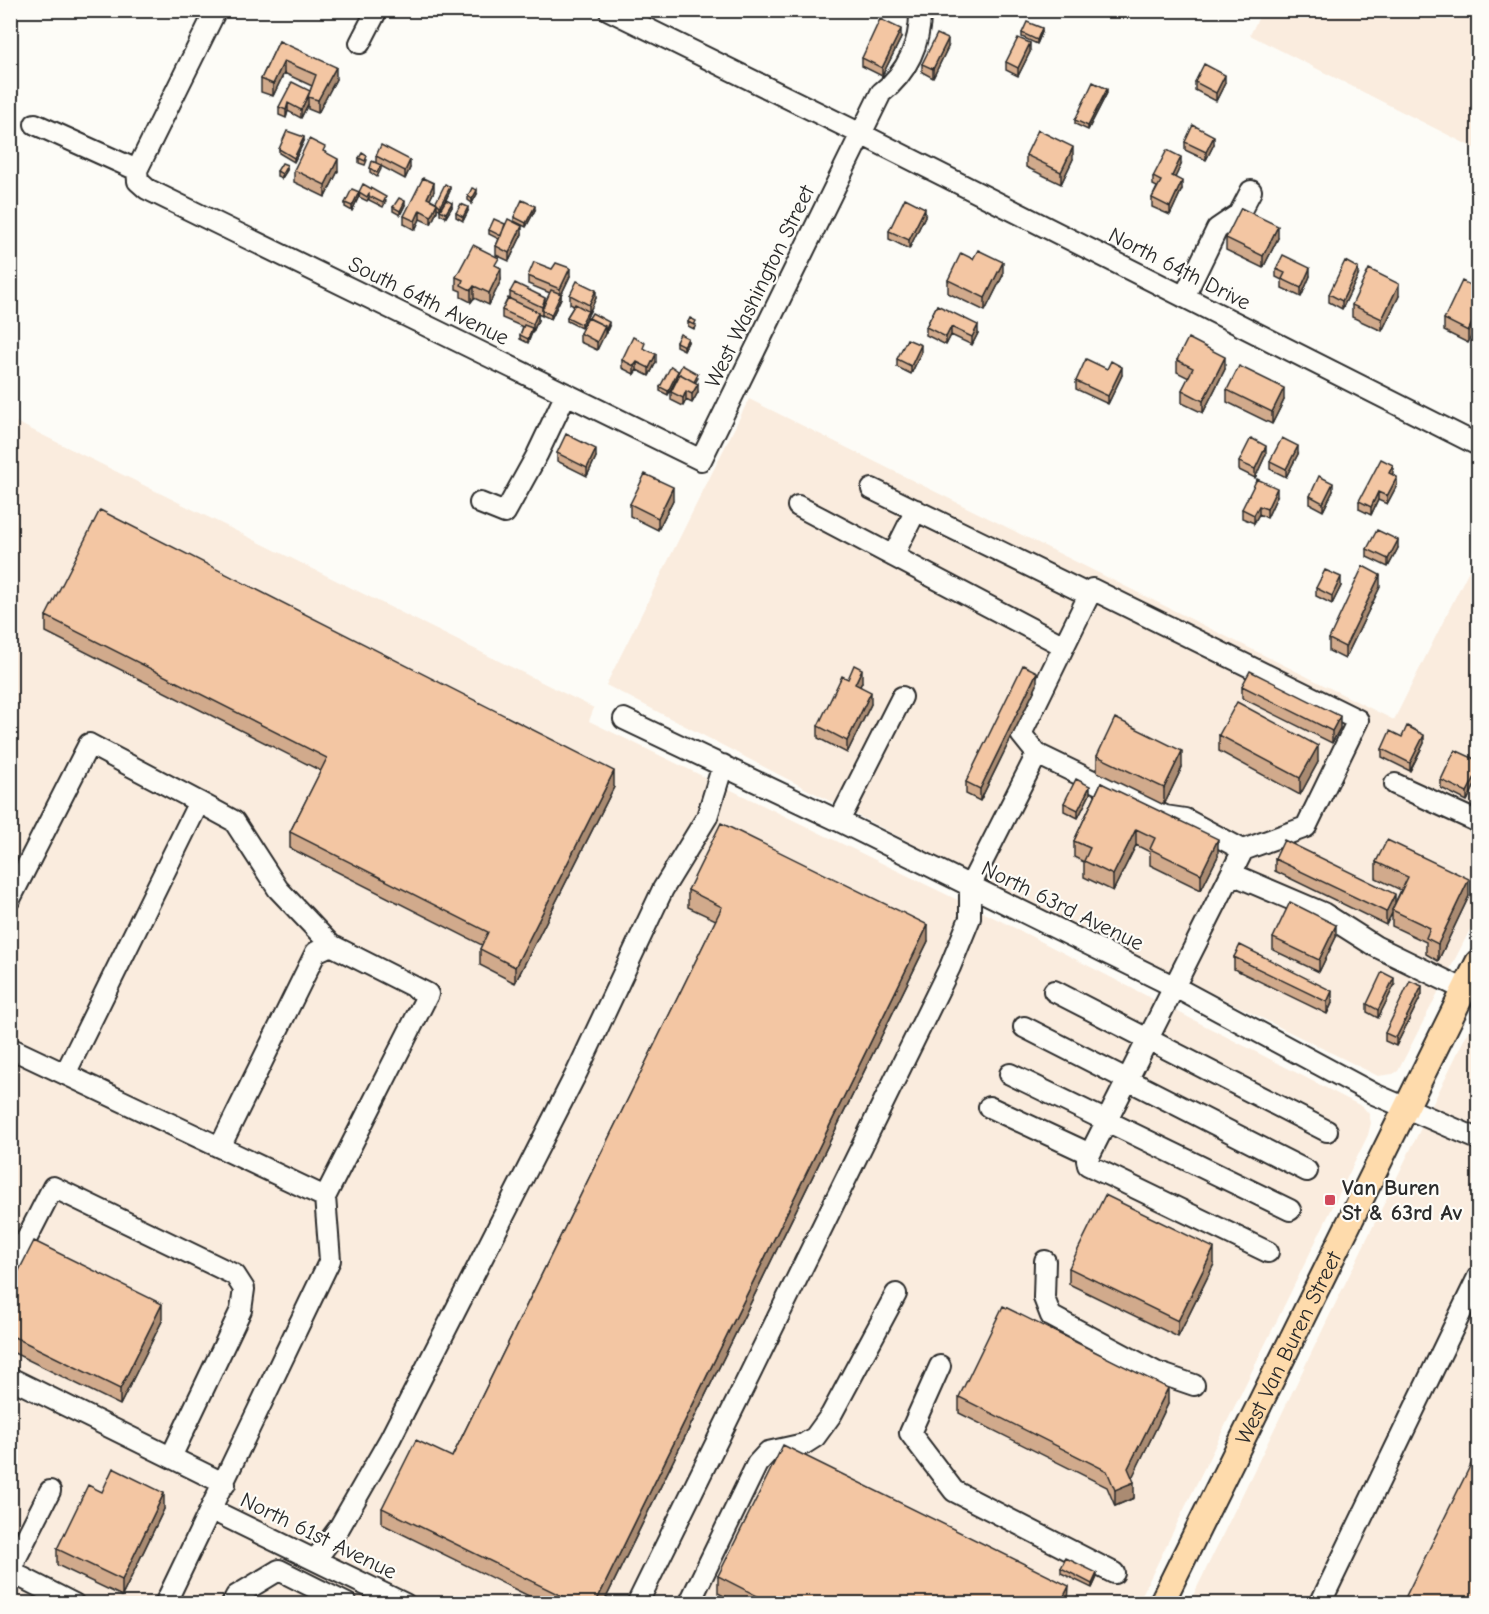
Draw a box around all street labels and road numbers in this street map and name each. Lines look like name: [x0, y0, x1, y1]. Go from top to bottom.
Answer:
street label: West Washington Street: [700, 180, 821, 392]
street label: North 64th Drive: [1104, 222, 1255, 316]
street label: South 64th Avenue: [344, 251, 513, 351]
street label: North 63rd Avenue: [977, 855, 1148, 956]
street label: West Van Buren Street: [1230, 1247, 1347, 1449]
street label: North 61st Avenue: [236, 1487, 401, 1585]

